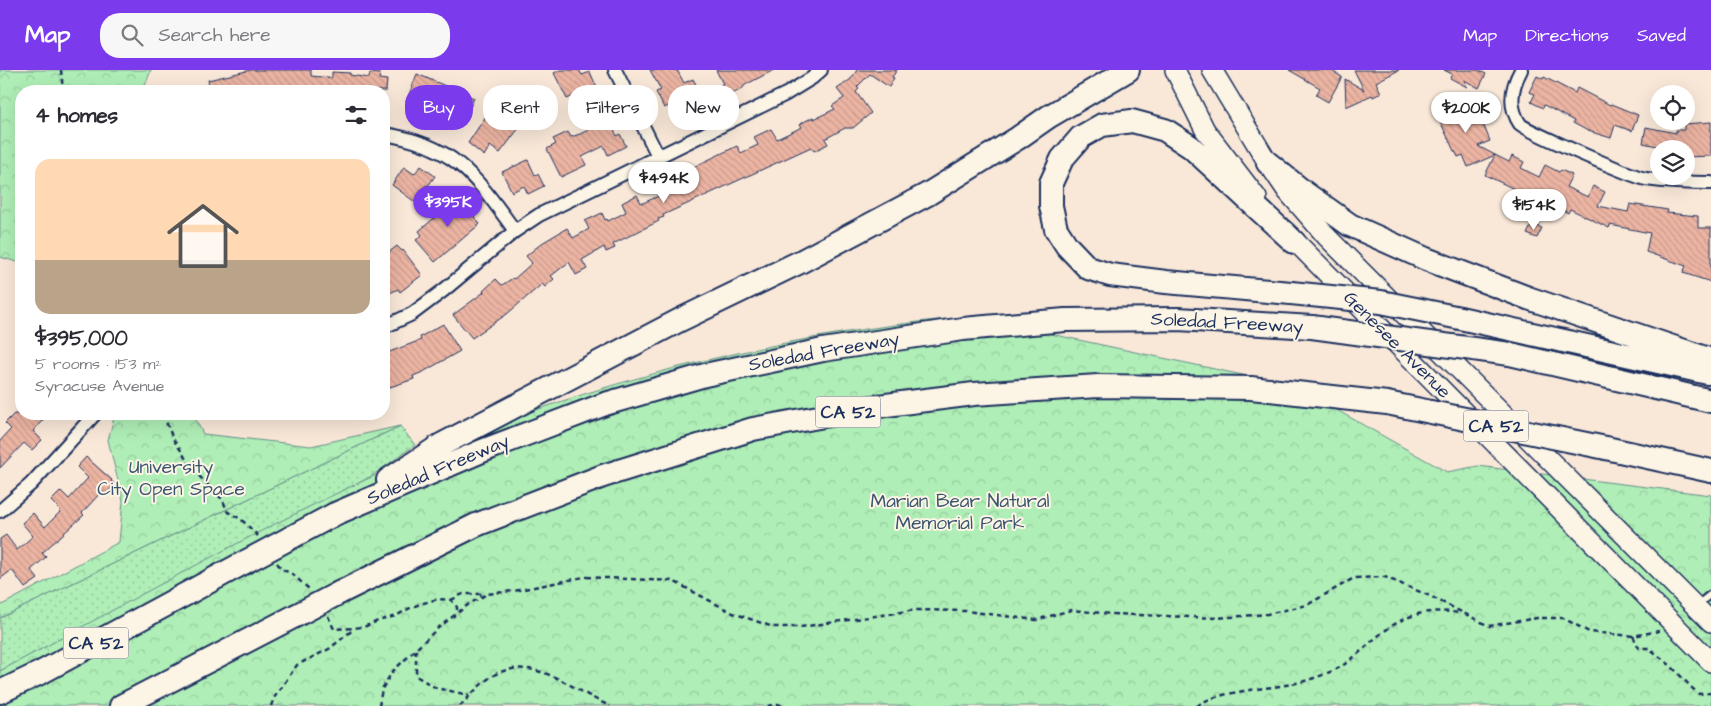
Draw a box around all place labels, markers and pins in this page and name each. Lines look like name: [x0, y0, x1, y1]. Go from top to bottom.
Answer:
pin: $200K: [1431, 92, 1501, 134]
pin: $494K: [629, 162, 699, 204]
pin: $395K: [413, 186, 483, 228]
pin: $154K: [1499, 189, 1569, 231]

